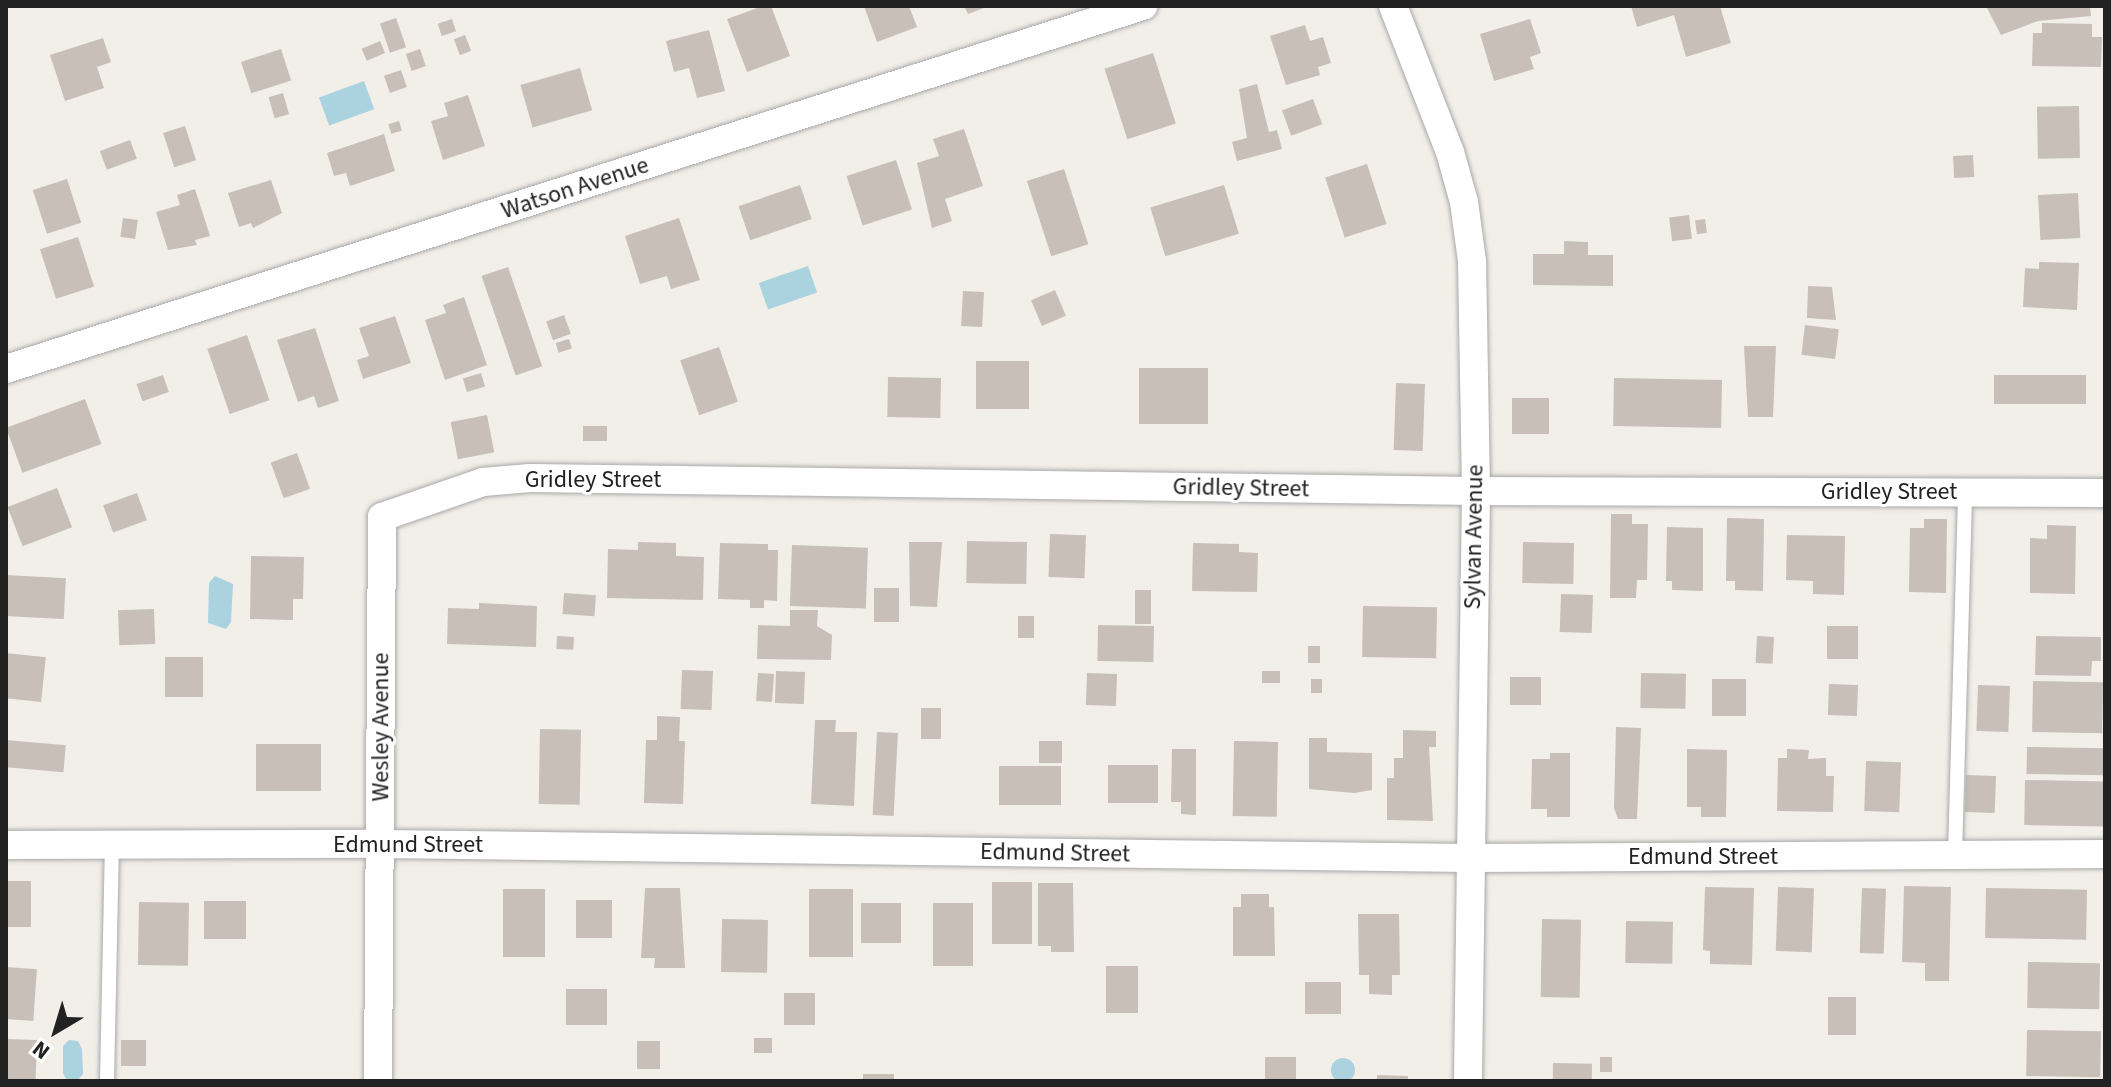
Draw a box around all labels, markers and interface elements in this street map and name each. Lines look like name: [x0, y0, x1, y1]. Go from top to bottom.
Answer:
street label: Watson Avenue: [498, 151, 652, 225]
street label: Sylvan Avenue: [1458, 464, 1490, 610]
street label: Gridley Street: [525, 466, 661, 494]
street label: Gridley Street: [1172, 472, 1310, 504]
street label: Gridley Street: [1821, 478, 1957, 506]
street label: Wesley Avenue: [367, 653, 395, 801]
street label: Edmund Street: [333, 831, 483, 859]
street label: Edmund Street: [980, 837, 1130, 869]
street label: Edmund Street: [1628, 843, 1778, 871]
north arrow: [16, 991, 96, 1071]
text: N: [26, 1033, 57, 1067]

